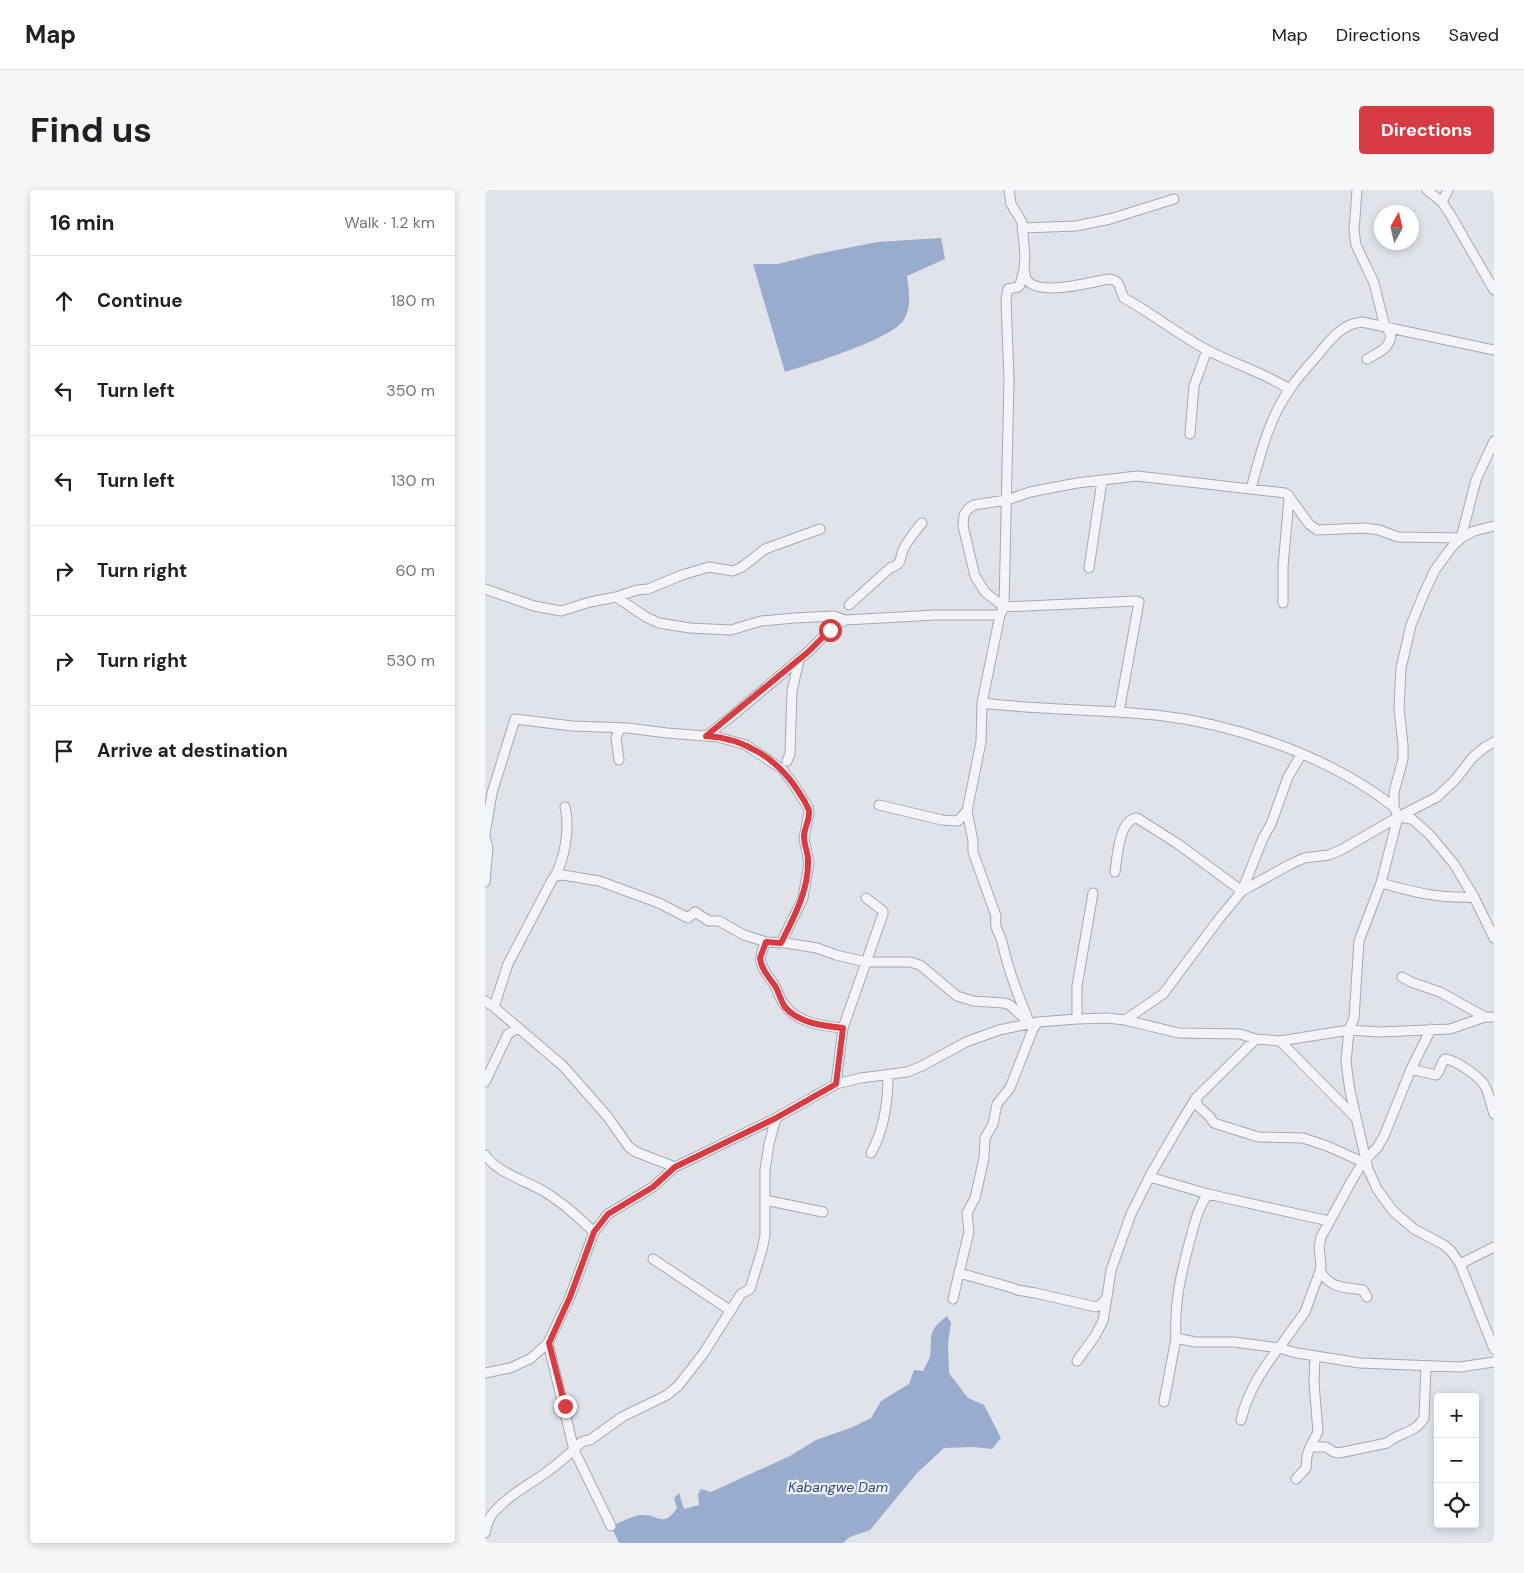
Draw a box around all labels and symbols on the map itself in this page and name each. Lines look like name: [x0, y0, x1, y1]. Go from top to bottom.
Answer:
north arrow: [1374, 205, 1419, 250]
route start: [819, 619, 842, 642]
route end: [554, 1395, 577, 1418]
water label: Kabangwe Dam: [788, 1478, 888, 1496]

